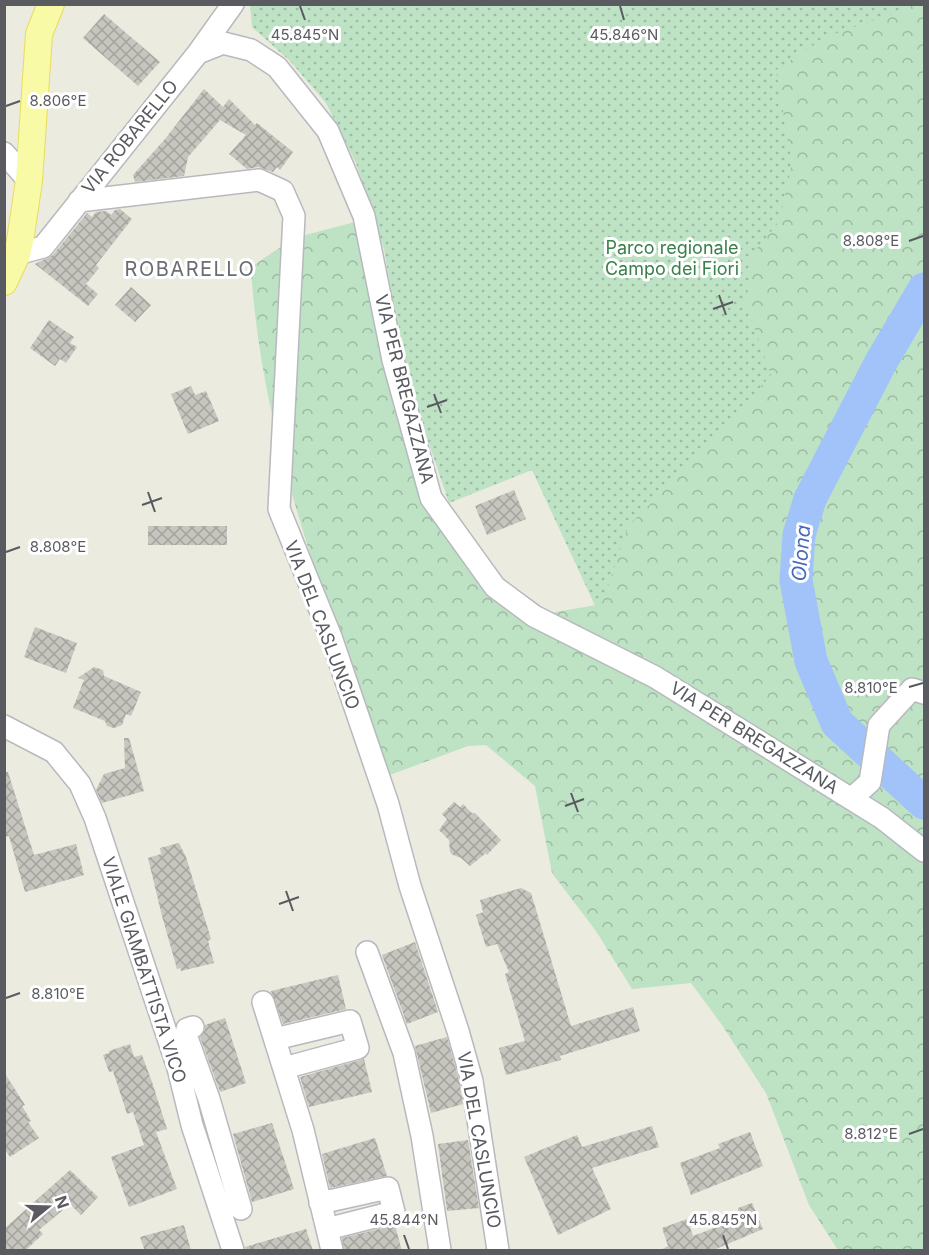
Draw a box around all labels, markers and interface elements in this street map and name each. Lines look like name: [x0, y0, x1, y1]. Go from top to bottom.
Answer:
text: 45.845°N: [271, 25, 339, 44]
text: 45.846°N: [590, 25, 658, 44]
street label: VIA ROBARELLO: [77, 76, 182, 198]
text: 8.806°E: [30, 91, 86, 110]
text: 8.808°E: [843, 231, 899, 250]
park label: Parco regionale Campo dei Fiori: [605, 237, 739, 279]
district label: ROBARELLO: [125, 257, 255, 281]
street label: VIA PER BREGAZZANA: [371, 292, 438, 486]
water label: Olona: [787, 524, 815, 582]
text: 8.808°E: [30, 537, 86, 556]
street label: VIA DEL CASLUNCIO: [281, 537, 364, 712]
street label: VIA PER BREGAZZANA: [666, 677, 842, 798]
text: 8.810°E: [844, 678, 898, 697]
street label: VIALE GIAMBATTISTA VICO: [98, 854, 191, 1086]
text: 8.810°E: [31, 984, 85, 1003]
street label: VIA DEL CASLUNCIO: [454, 1050, 505, 1230]
text: 8.812°E: [844, 1124, 898, 1143]
north arrow: [18, 1177, 78, 1237]
text: N: [51, 1193, 74, 1211]
text: 45.844°N: [370, 1210, 438, 1229]
text: 45.845°N: [689, 1210, 757, 1229]

